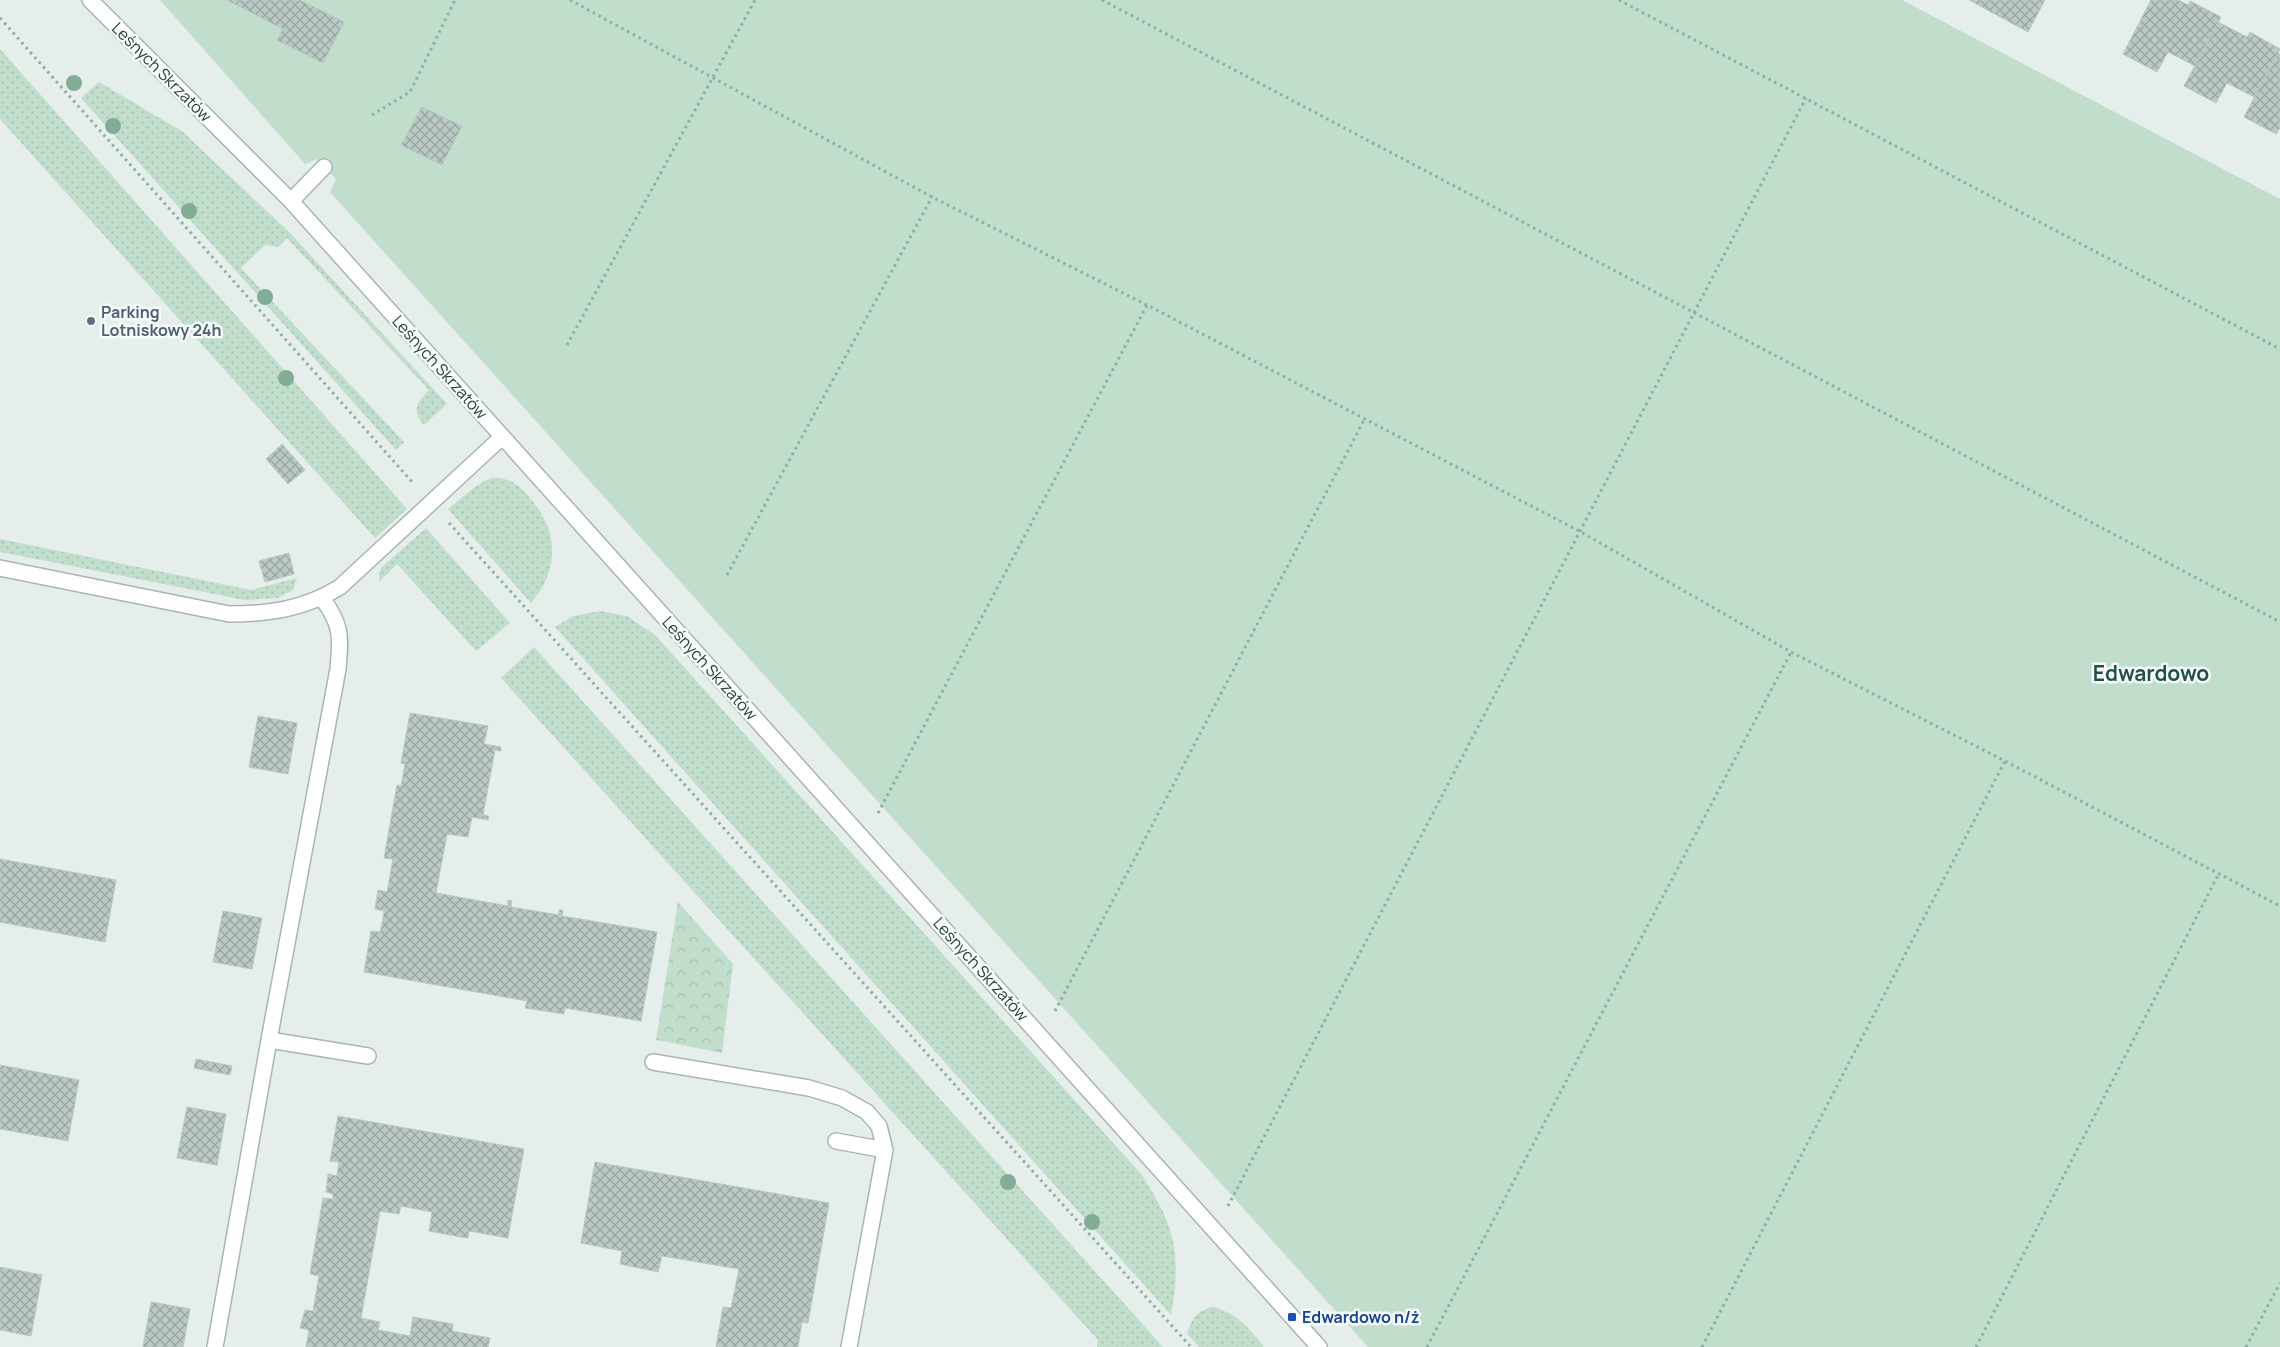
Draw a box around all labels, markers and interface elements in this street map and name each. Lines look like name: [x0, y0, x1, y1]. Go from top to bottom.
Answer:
street label: Leśnych Skrzatów: [107, 17, 217, 127]
place label: Parking Lotniskowy 24h: [101, 301, 221, 341]
street label: Leśnych Skrzatów: [387, 310, 493, 424]
marker: Parking Lotniskowy 24h: [85, 315, 97, 327]
street label: Leśnych Skrzatów: [657, 611, 763, 725]
district label: Edwardowo: [2093, 659, 2209, 687]
street label: Leśnych Skrzatów: [928, 912, 1034, 1026]
place label: Edwardowo n/ż: [1302, 1306, 1420, 1328]
marker: Edwardowo n/ż: [1286, 1311, 1298, 1323]

